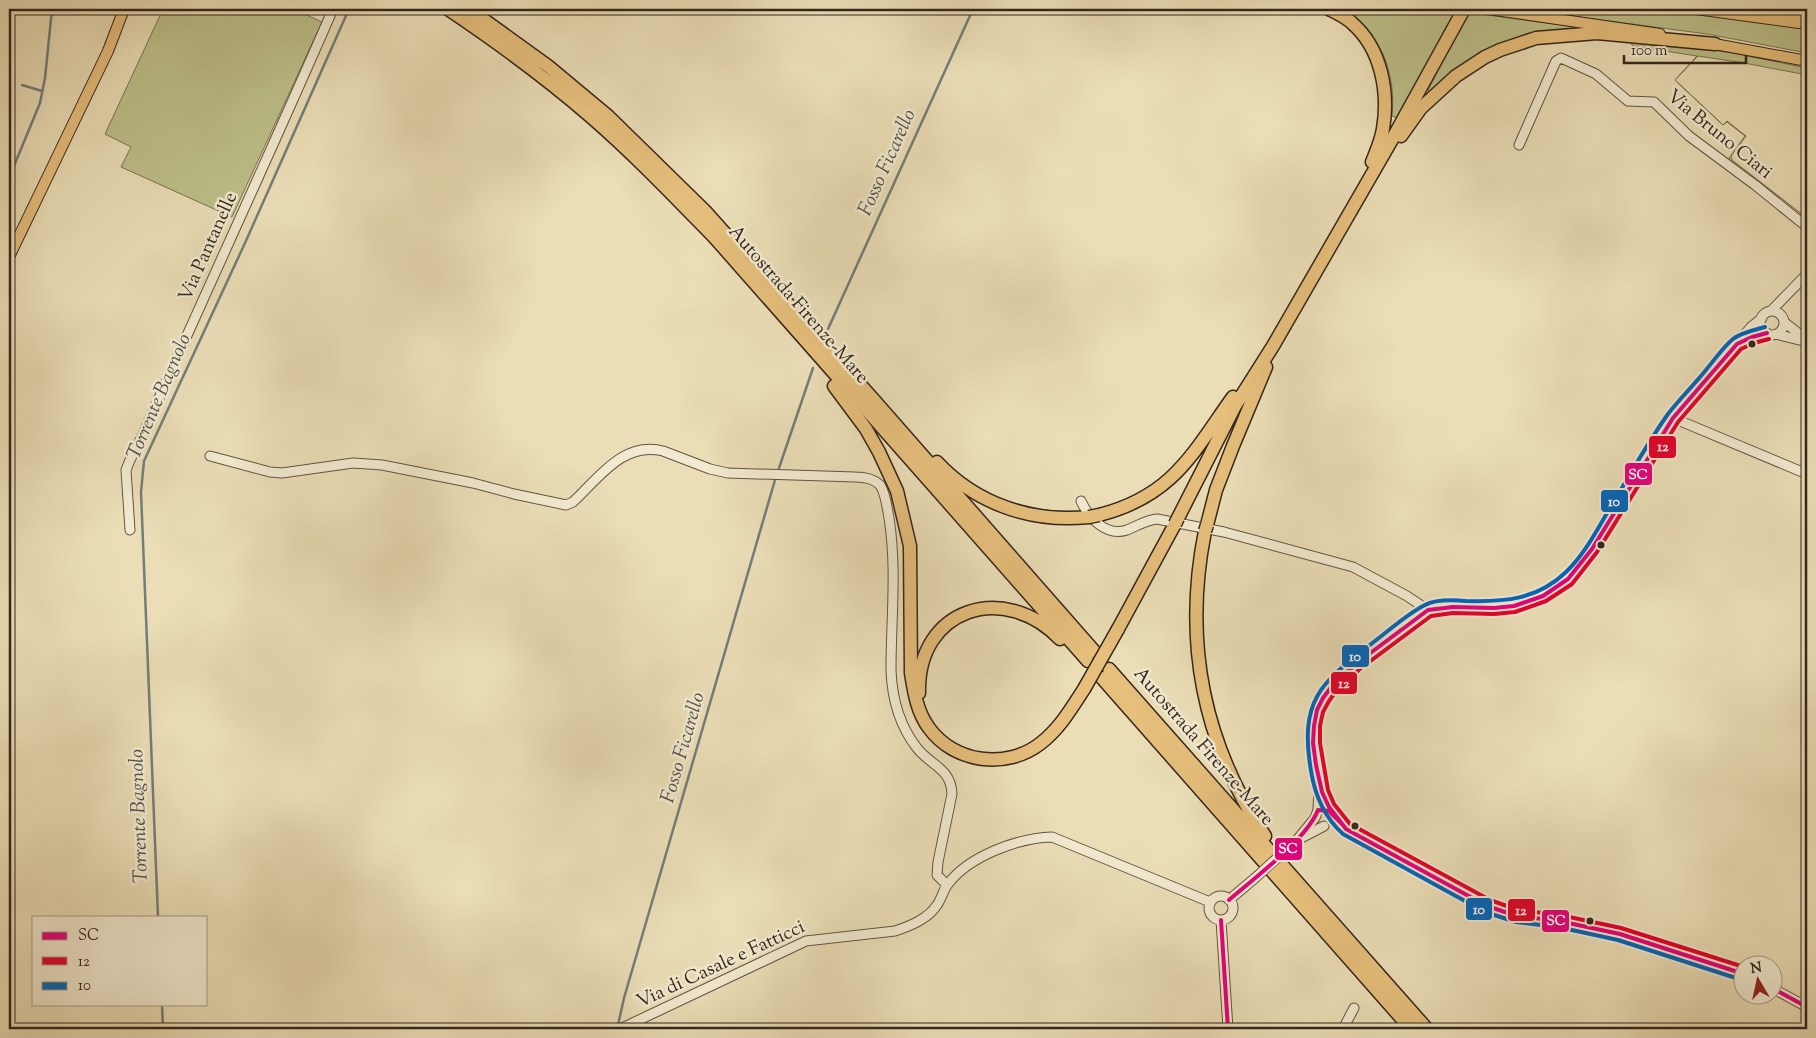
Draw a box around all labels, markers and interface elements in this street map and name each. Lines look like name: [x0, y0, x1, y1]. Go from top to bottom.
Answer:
scale bar: [1624, 32, 1746, 64]
text: 100 m: [1631, 41, 1668, 62]
street label: Via Bruno Ciari: [1660, 84, 1778, 186]
water label: Fosso Ficarello: [852, 105, 924, 221]
street label: Via Pantanelle: [173, 188, 245, 306]
street label: Autostrada Firenze-Mare: [721, 220, 875, 390]
water label: Torrente Bagnolo: [120, 329, 200, 464]
unlabelled marker: [1747, 339, 1757, 349]
line badge: 12: [1648, 435, 1677, 459]
text: 12: [1657, 438, 1669, 458]
line badge: SC: [1624, 462, 1653, 486]
text: SC: [1628, 466, 1648, 486]
line badge: 10: [1600, 489, 1629, 513]
text: 10: [1608, 493, 1621, 513]
unlabelled marker: [1596, 540, 1606, 550]
line badge: 10: [1341, 644, 1370, 668]
text: 10: [1349, 648, 1362, 668]
street label: Autostrada Firenze-Mare: [1126, 662, 1280, 832]
line badge: 12: [1330, 671, 1358, 695]
text: 12: [1338, 675, 1350, 695]
water label: Fosso Ficarello: [654, 689, 714, 807]
water label: Torrente Bagnolo: [123, 748, 157, 884]
unlabelled marker: [1350, 821, 1360, 831]
line badge: SC: [1274, 837, 1303, 861]
text: SC: [1278, 840, 1298, 860]
line badge: 10: [1465, 897, 1493, 921]
line badge: 12: [1507, 898, 1536, 922]
text: 10: [1473, 901, 1486, 921]
text: 12: [1515, 902, 1527, 922]
line badge: SC: [1541, 909, 1570, 933]
text: SC: [1546, 912, 1566, 932]
street label: Via di Casale e Fatticci: [632, 914, 810, 1016]
legend: [32, 916, 208, 1006]
unlabelled marker: [1585, 916, 1595, 926]
text: SC: [78, 926, 99, 947]
text: 12: [78, 952, 90, 973]
north arrow: [1734, 956, 1784, 1006]
text: N: [1749, 958, 1763, 980]
text: 10: [78, 976, 91, 997]

